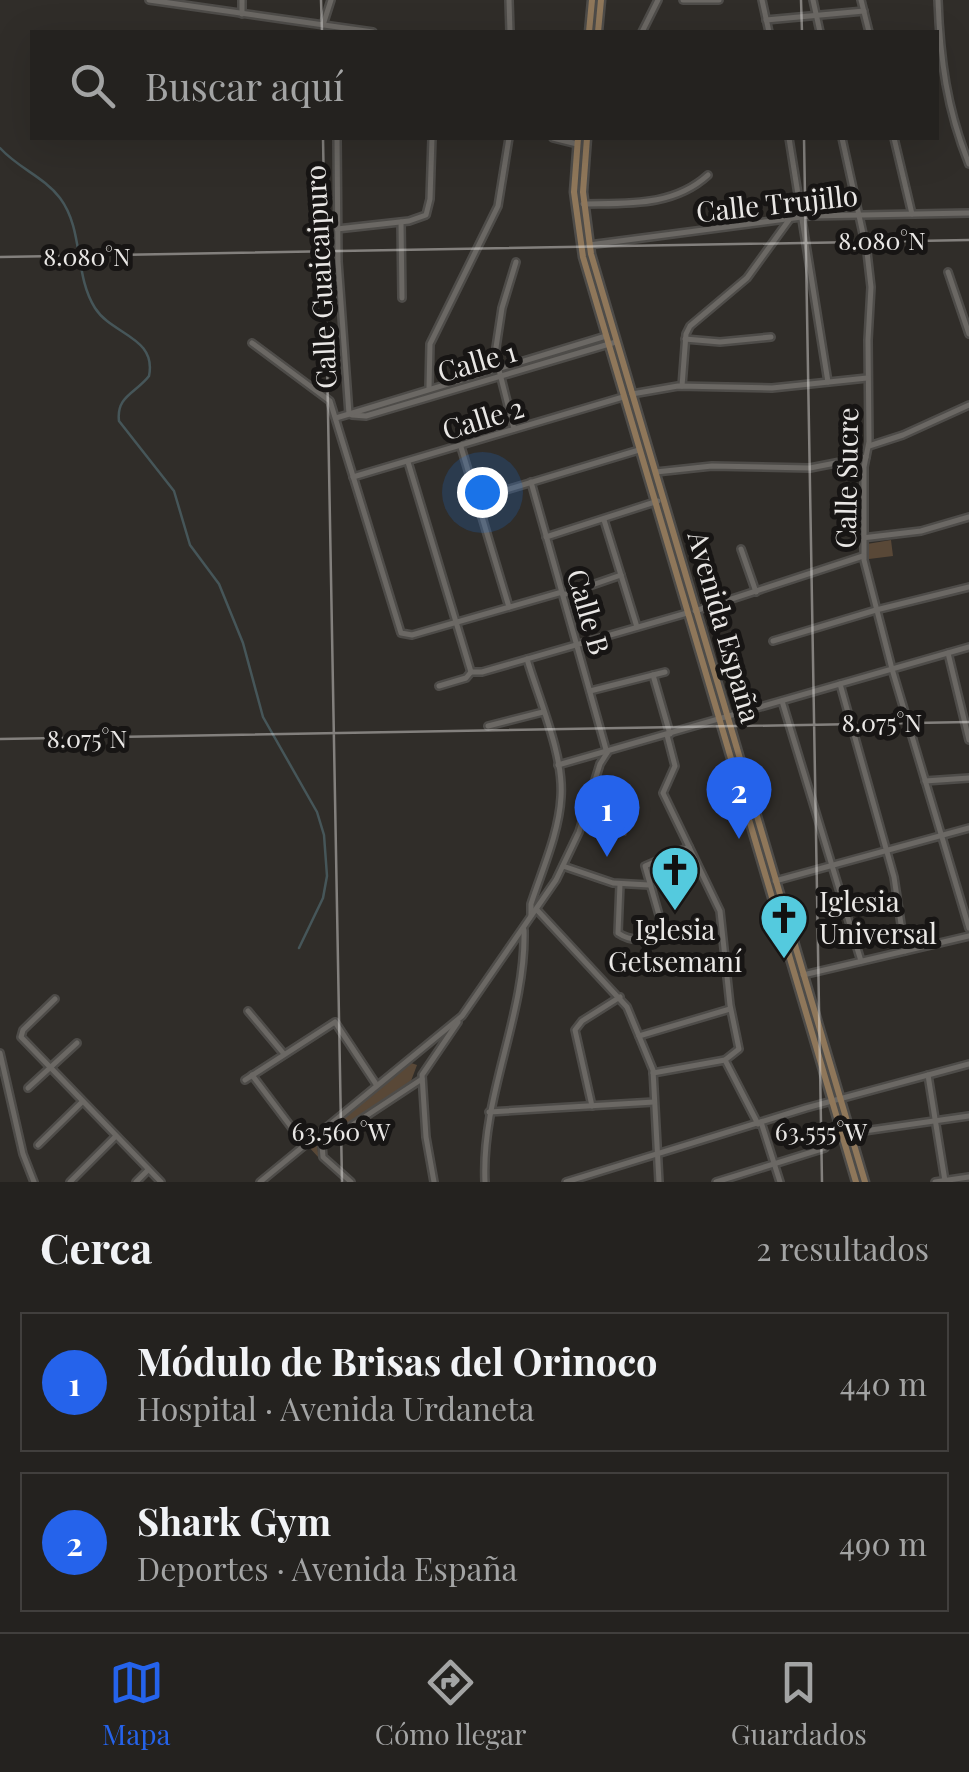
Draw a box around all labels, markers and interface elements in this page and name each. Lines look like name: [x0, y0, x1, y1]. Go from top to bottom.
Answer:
search box: [30, 30, 939, 140]
icon: search: [65, 58, 120, 113]
text: Buscar aquí: [145, 60, 344, 111]
street label: Calle Guaicaipuro: [295, 164, 344, 390]
street label: Calle Trujillo: [694, 176, 859, 229]
text: 8.080°N: [838, 223, 926, 256]
text: 8.080°N: [43, 239, 131, 272]
street label: Calle 1: [433, 332, 520, 389]
street label: Calle 2: [437, 388, 528, 447]
street label: Calle Sucre: [826, 407, 865, 549]
your location: [457, 467, 508, 518]
street label: Avenida España: [680, 526, 770, 727]
street label: Calle B: [560, 564, 619, 659]
text: 8.075°N: [842, 705, 922, 738]
text: 8.075°N: [47, 721, 127, 754]
pin: 2: [706, 756, 772, 839]
pin: 1: [574, 774, 640, 857]
church icon: Iglesia Getsemaní: [649, 844, 701, 912]
place label: Iglesia Universal: [819, 882, 937, 951]
church icon: Iglesia Universal: [758, 892, 810, 960]
place label: Iglesia Getsemaní: [608, 910, 742, 979]
text: 63.560°W: [292, 1114, 391, 1147]
text: 63.555°W: [775, 1114, 868, 1147]
text: Cerca: [40, 1219, 152, 1275]
text: 2 resultados: [756, 1226, 929, 1269]
text: Módulo de Brisas del Orinoco: [137, 1335, 658, 1386]
text: 1: [68, 1361, 81, 1404]
text: 440 m: [840, 1361, 927, 1404]
text: Hospital · Avenida Urdaneta: [137, 1386, 535, 1429]
text: Shark Gym: [137, 1495, 331, 1546]
text: 2: [66, 1521, 83, 1564]
text: 490 m: [839, 1521, 927, 1564]
text: Deportes · Avenida España: [137, 1546, 517, 1589]
tab: Mapa: [102, 1655, 171, 1752]
tab: Cómo llegar: [375, 1655, 527, 1752]
tab: Guardados: [731, 1655, 867, 1752]

